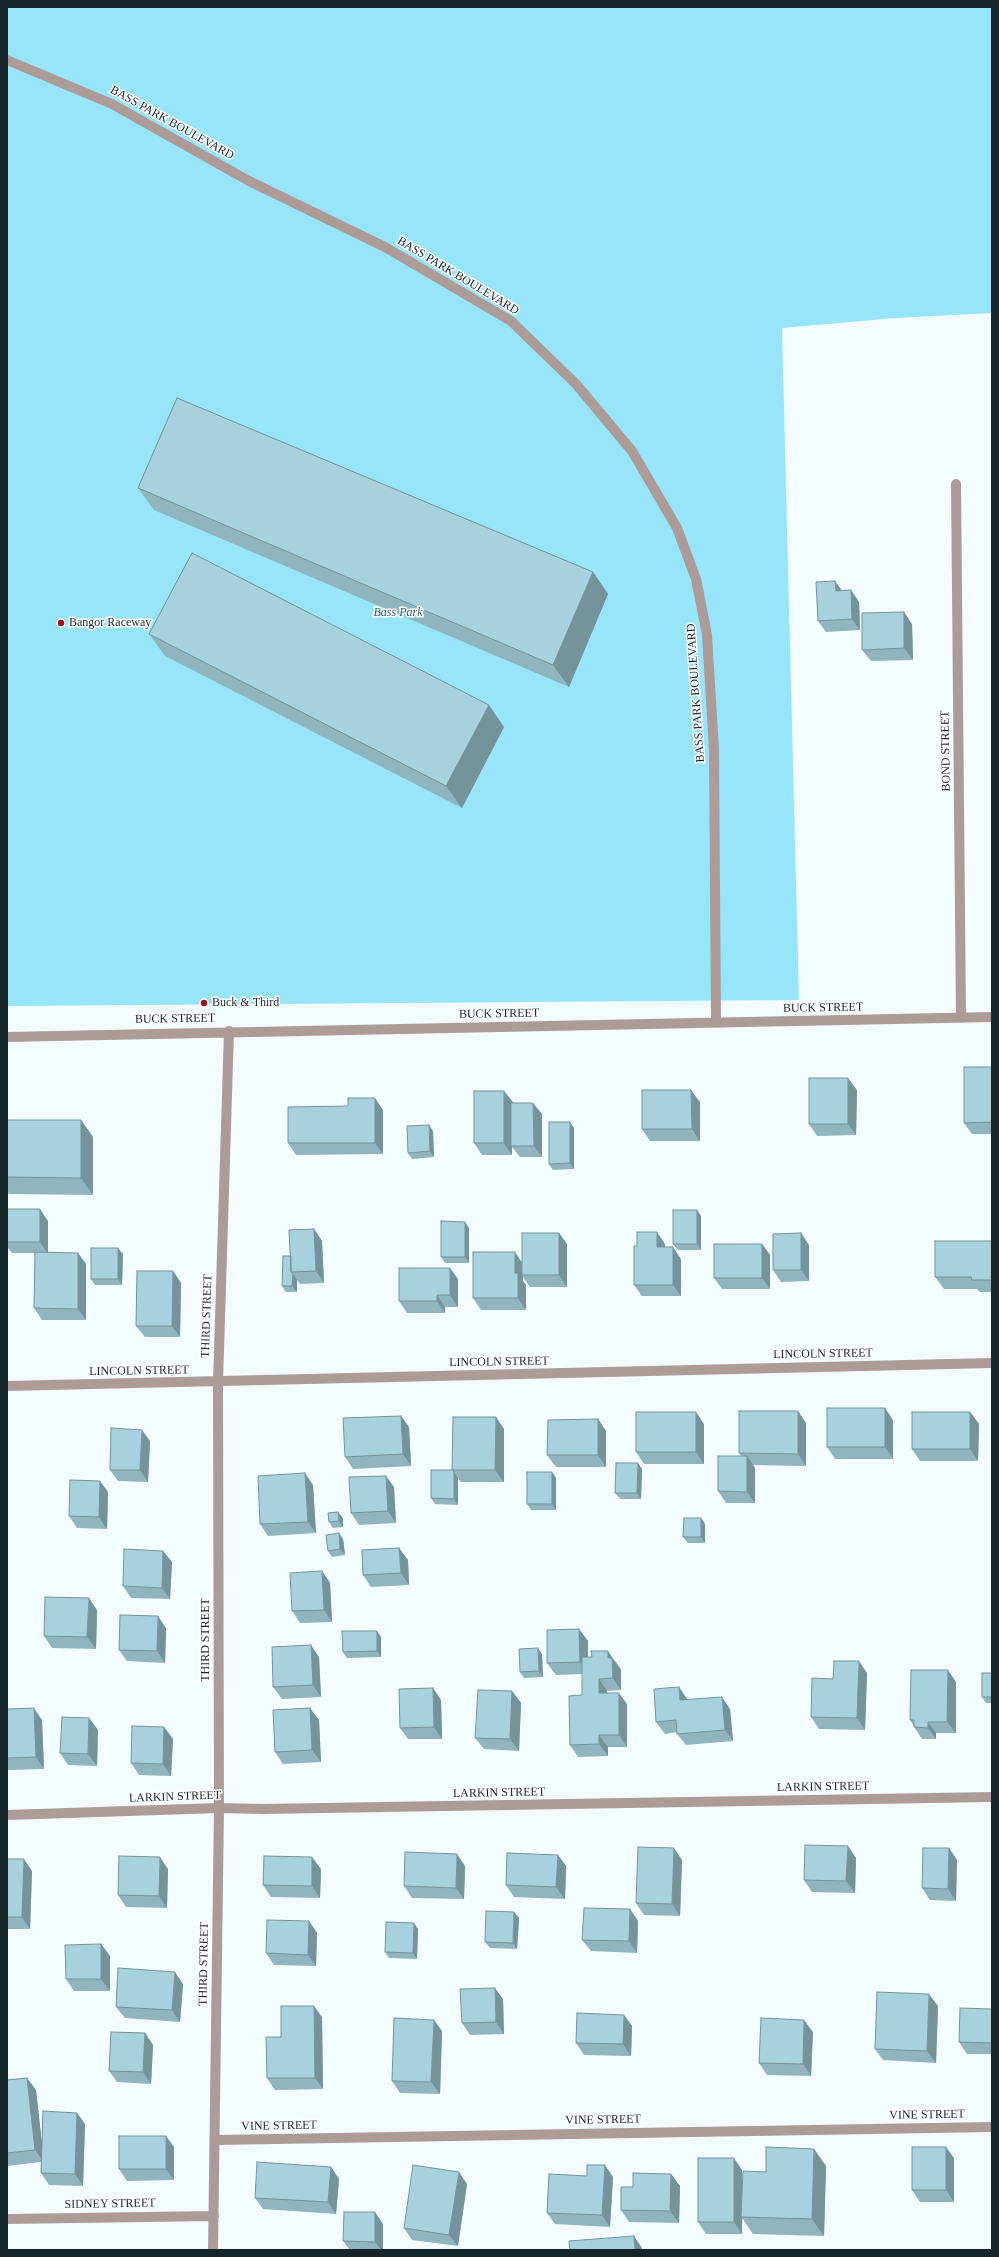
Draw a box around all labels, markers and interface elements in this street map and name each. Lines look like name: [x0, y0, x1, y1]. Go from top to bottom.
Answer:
street label: BASS PARK BOULEVARD: [108, 83, 236, 163]
street label: BASS PARK BOULEVARD: [395, 234, 521, 318]
park label: Bass Park: [374, 606, 422, 620]
place label: Bangor Raceway: [69, 616, 151, 630]
marker: Bangor Raceway: [56, 618, 66, 628]
street label: BASS PARK BOULEVARD: [684, 623, 708, 763]
street label: BOND STREET: [938, 710, 954, 792]
place label: Buck & Third: [212, 996, 279, 1010]
marker: Buck & Third: [199, 998, 209, 1008]
street label: BUCK STREET: [783, 1000, 863, 1016]
street label: BUCK STREET: [459, 1006, 539, 1022]
street label: BUCK STREET: [135, 1011, 215, 1027]
street label: THIRD STREET: [198, 1274, 216, 1358]
street label: LINCOLN STREET: [773, 1346, 873, 1362]
street label: LINCOLN STREET: [449, 1354, 549, 1370]
street label: LINCOLN STREET: [89, 1363, 189, 1379]
street label: THIRD STREET: [199, 1598, 213, 1682]
street label: LARKIN STREET: [777, 1779, 869, 1795]
street label: LARKIN STREET: [453, 1785, 545, 1801]
street label: LARKIN STREET: [129, 1788, 221, 1806]
street label: THIRD STREET: [196, 1922, 212, 2006]
street label: VINE STREET: [889, 2107, 965, 2123]
street label: VINE STREET: [565, 2112, 641, 2128]
street label: VINE STREET: [241, 2118, 317, 2134]
street label: SIDNEY STREET: [64, 2196, 156, 2212]

